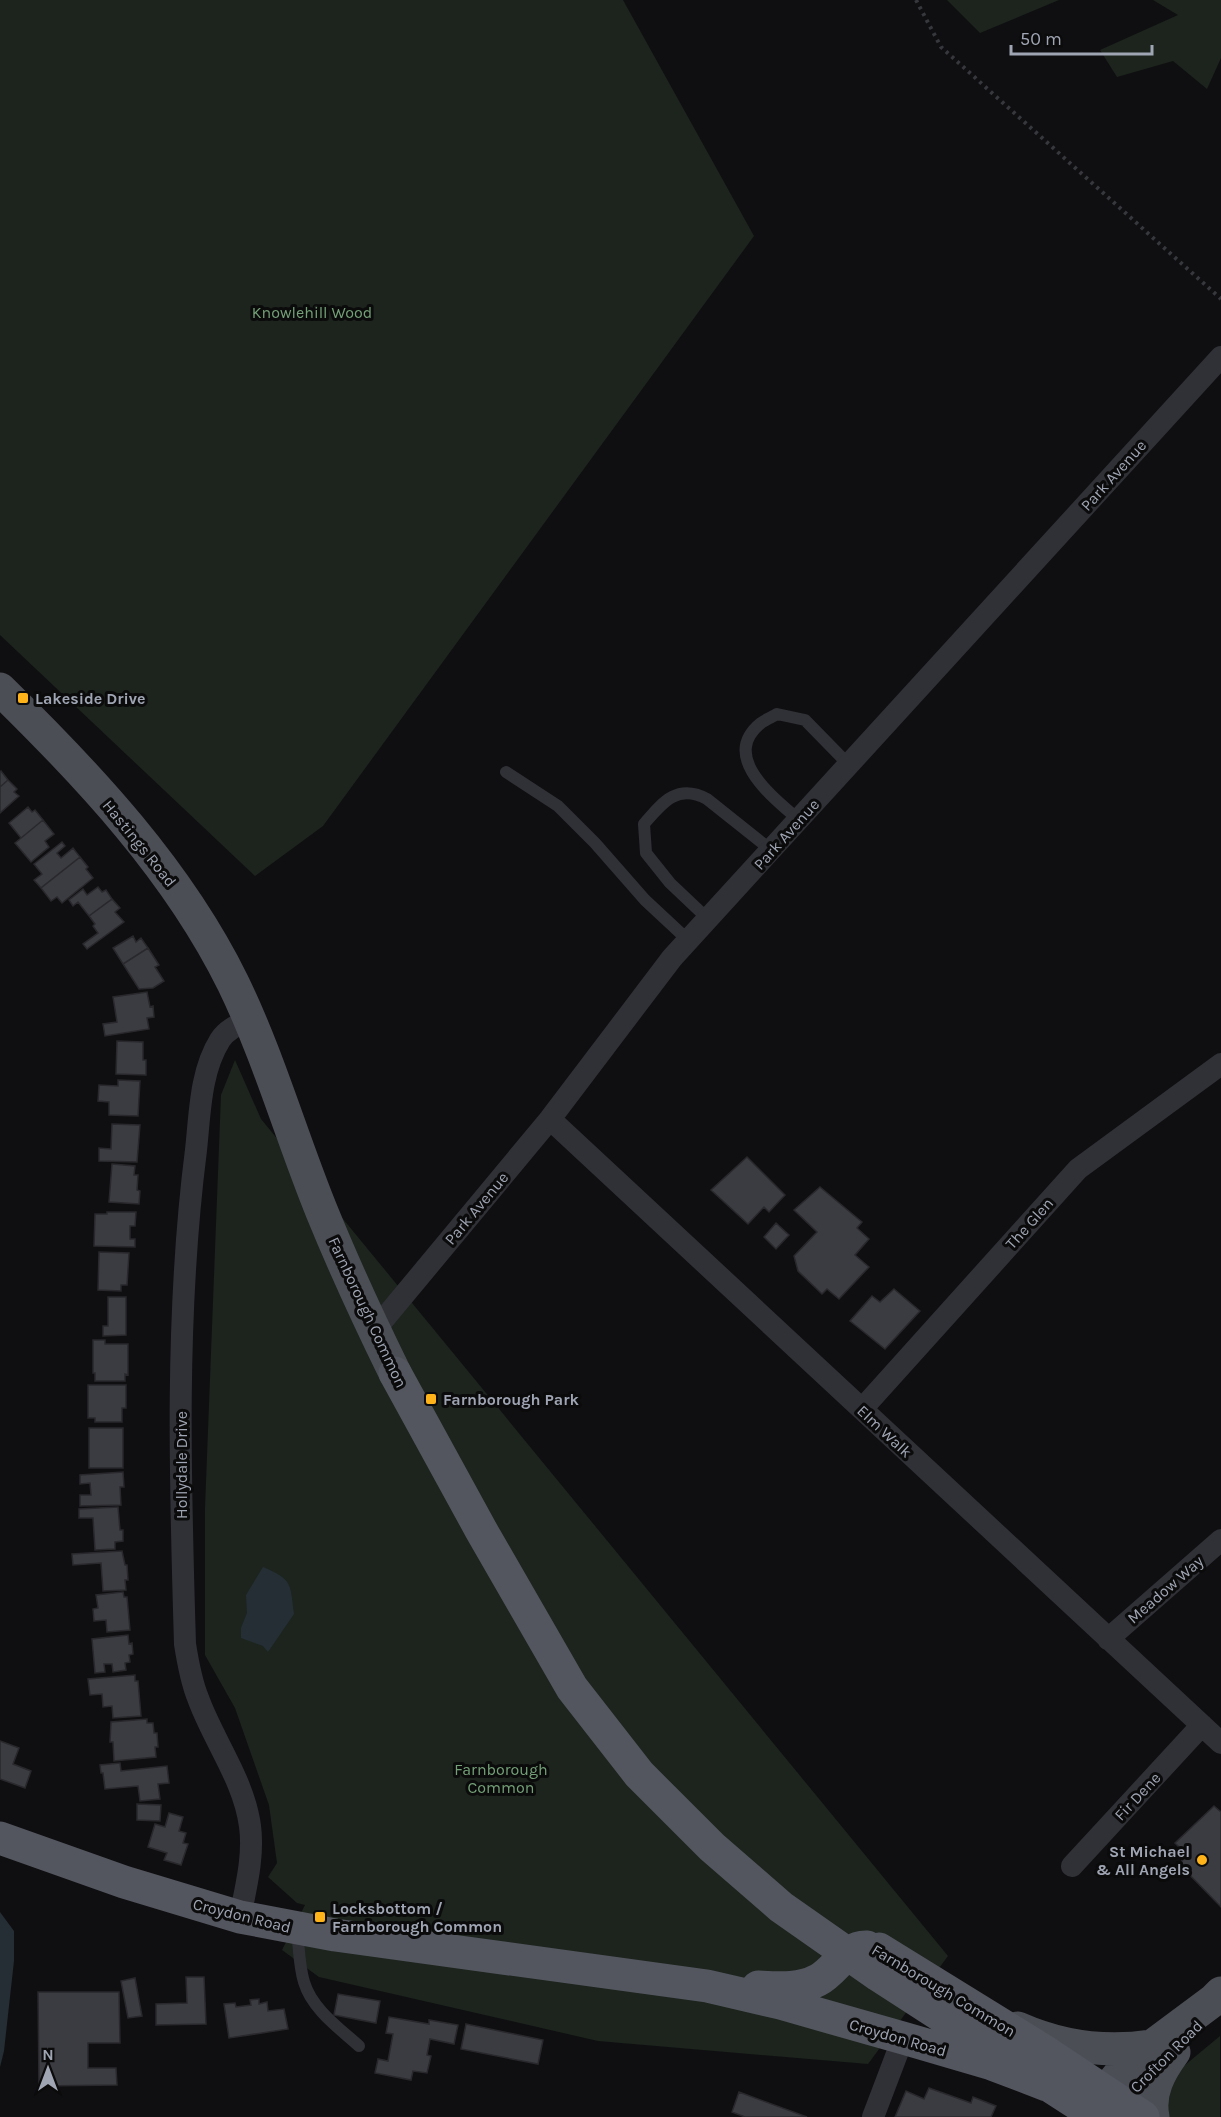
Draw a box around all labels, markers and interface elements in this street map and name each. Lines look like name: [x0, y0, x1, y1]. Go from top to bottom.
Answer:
scale bar: [1011, 18, 1152, 56]
text: 50 m: [1020, 28, 1062, 50]
park label: Knowlehill Wood: [252, 303, 372, 322]
street label: Park Avenue: [1077, 436, 1150, 515]
place label: Lakeside Drive: [35, 689, 146, 708]
marker: Lakeside Drive: [16, 691, 30, 705]
street label: Park Avenue: [750, 795, 823, 874]
street label: Hastings Road: [99, 796, 180, 891]
street label: Park Avenue: [441, 1168, 512, 1248]
street label: The Glen: [1001, 1194, 1057, 1253]
street label: Farnborough Common: [324, 1234, 411, 1391]
place label: Farnborough Park: [443, 1390, 579, 1409]
marker: Farnborough Park: [424, 1392, 438, 1406]
street label: Elm Walk: [853, 1401, 916, 1462]
street label: Hollydale Drive: [172, 1411, 191, 1519]
street label: Meadow Way: [1124, 1551, 1208, 1627]
park label: Farnborough Common: [454, 1760, 548, 1797]
street label: Fir Dene: [1110, 1768, 1165, 1825]
place label: St Michael & All Angels: [1096, 1842, 1190, 1879]
marker: St Michael & All Angels: [1195, 1853, 1209, 1867]
street label: Croydon Road: [191, 1894, 293, 1937]
place label: Locksbottom / Farnborough Common: [332, 1899, 502, 1936]
marker: Locksbottom / Farnborough Common: [313, 1910, 327, 1924]
street label: Farnborough Common: [869, 1940, 1019, 2041]
street label: Croydon Road: [847, 2015, 949, 2060]
street label: Crofton Road: [1126, 2016, 1207, 2097]
north arrow: [18, 2039, 78, 2099]
text: N: [42, 2045, 54, 2064]

